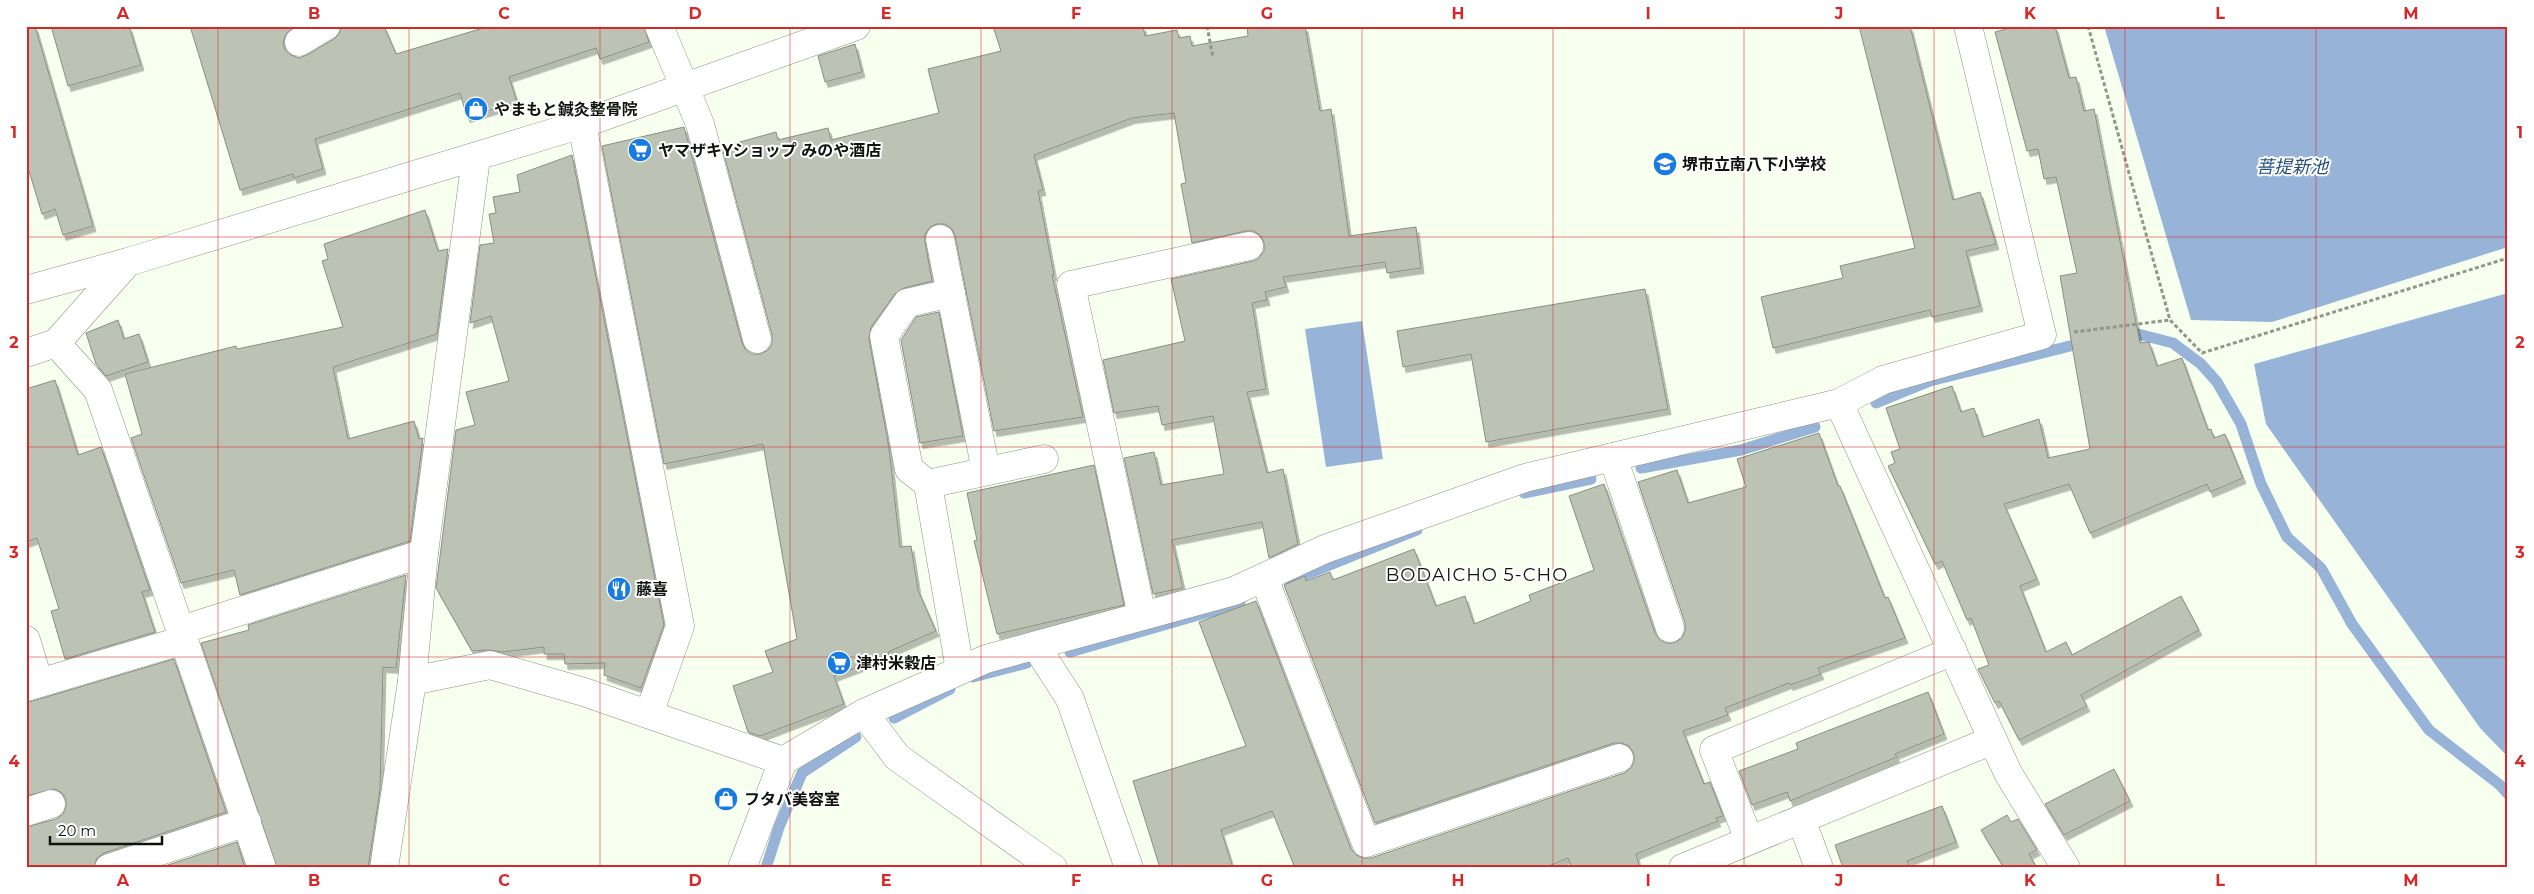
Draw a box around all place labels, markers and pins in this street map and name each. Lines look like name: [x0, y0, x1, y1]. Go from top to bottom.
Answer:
shop icon: やまもと鍼灸整骨院: [463, 96, 489, 122]
place label: やまもと鍼灸整骨院: [494, 100, 638, 119]
supermarket icon: ヤマザキYショップ みのや酒店: [627, 137, 653, 163]
place label: ヤマザキYショップ みのや酒店: [658, 141, 881, 160]
school or university icon: 堺市立南八下小学校: [1652, 151, 1678, 177]
place label: 堺市立南八下小学校: [1682, 155, 1826, 174]
restaurant icon: 藤喜: [606, 576, 632, 602]
place label: 藤喜: [636, 580, 668, 599]
supermarket icon: 津村米穀店: [826, 650, 852, 676]
place label: 津村米穀店: [856, 654, 936, 673]
shop icon: フタバ美容室: [713, 786, 739, 812]
place label: フタバ美容室: [744, 790, 840, 809]

